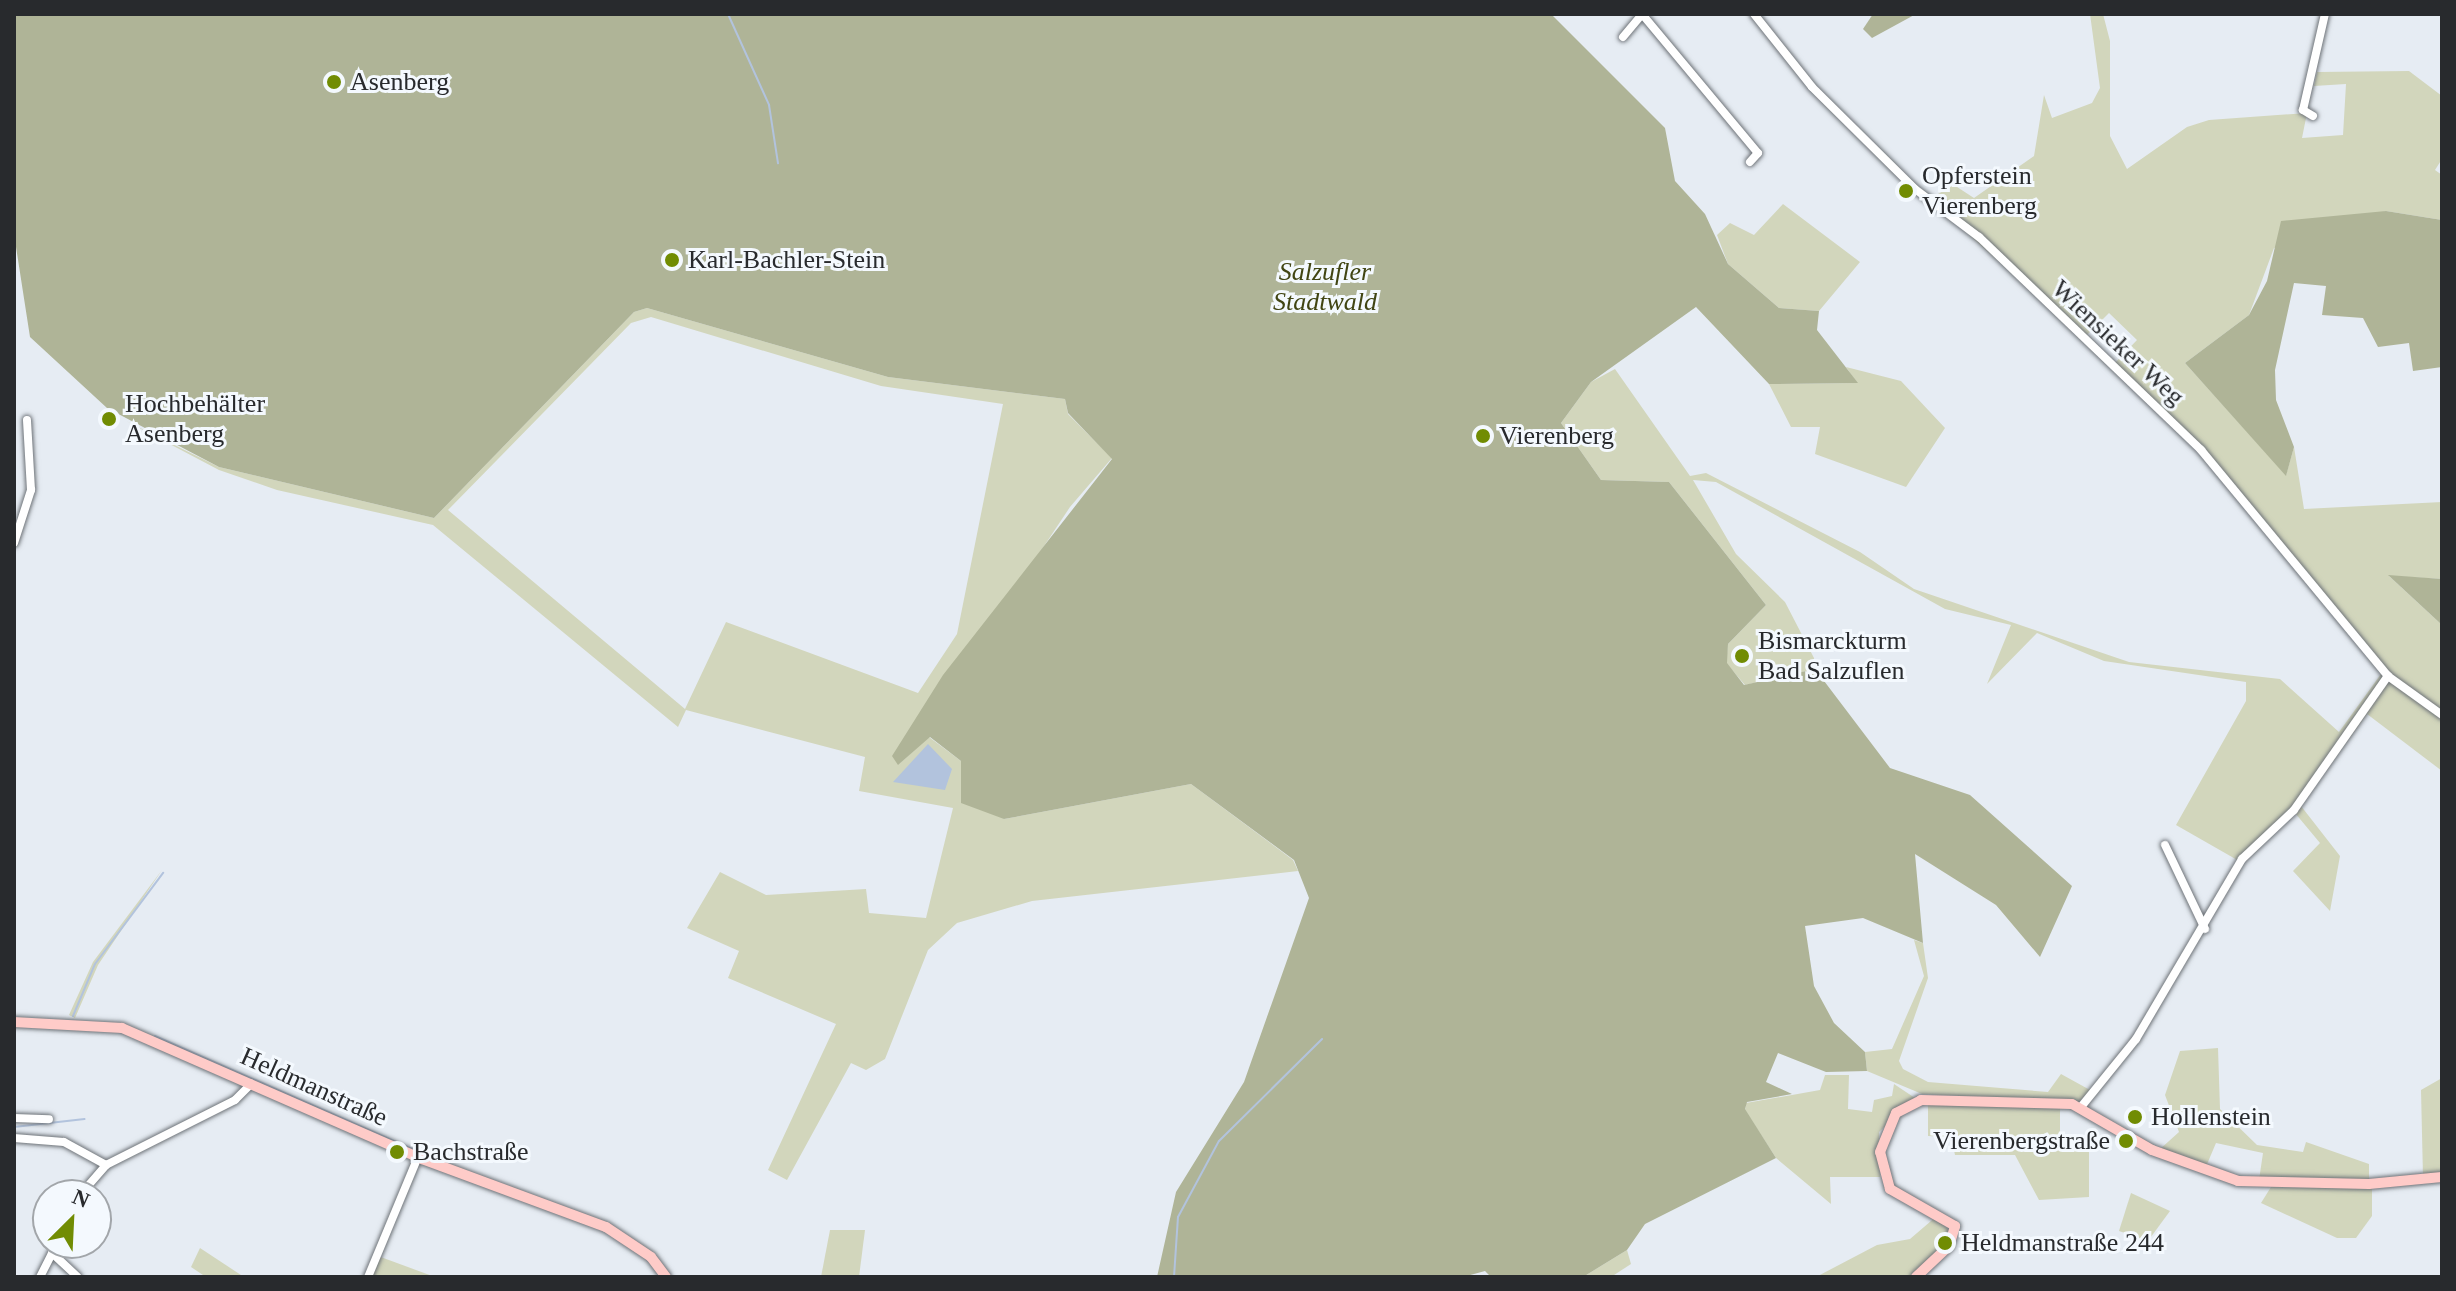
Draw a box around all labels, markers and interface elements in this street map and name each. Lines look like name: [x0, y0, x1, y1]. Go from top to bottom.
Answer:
place label: Asenberg: [350, 66, 449, 98]
marker: Asenberg: [325, 73, 343, 91]
place label: Opferstein Vierenberg: [1922, 160, 2037, 222]
marker: Opferstein Vierenberg: [1897, 182, 1915, 200]
place label: Karl-Bachler-Stein: [688, 244, 885, 276]
marker: Karl-Bachler-Stein: [663, 251, 681, 269]
park label: Salzufler Stadtwald: [1273, 256, 1377, 318]
street label: Wiensieker Weg: [2045, 273, 2191, 413]
place label: Hochbehälter Asenberg: [125, 388, 265, 450]
marker: Hochbehälter Asenberg: [100, 410, 118, 428]
place label: Vierenberg: [1499, 420, 1614, 452]
marker: Vierenberg: [1474, 427, 1492, 445]
place label: Bismarckturm Bad Salzuflen: [1758, 625, 1907, 686]
marker: Bismarckturm Bad Salzuflen: [1733, 647, 1751, 665]
street label: Heldmanstraße: [236, 1041, 392, 1133]
place label: Hollenstein: [2151, 1101, 2271, 1133]
marker: Hollenstein: [2126, 1108, 2144, 1126]
place label: Vierenbergstraße: [1933, 1125, 2110, 1157]
marker: Vierenbergstraße: [2117, 1132, 2135, 1150]
place label: Bachstraße: [413, 1136, 529, 1168]
marker: Bachstraße: [388, 1143, 406, 1161]
north arrow: [32, 1179, 112, 1259]
text: N: [69, 1184, 93, 1213]
place label: Heldmanstraße 244: [1961, 1227, 2164, 1259]
marker: Heldmanstraße 244: [1936, 1234, 1954, 1252]

